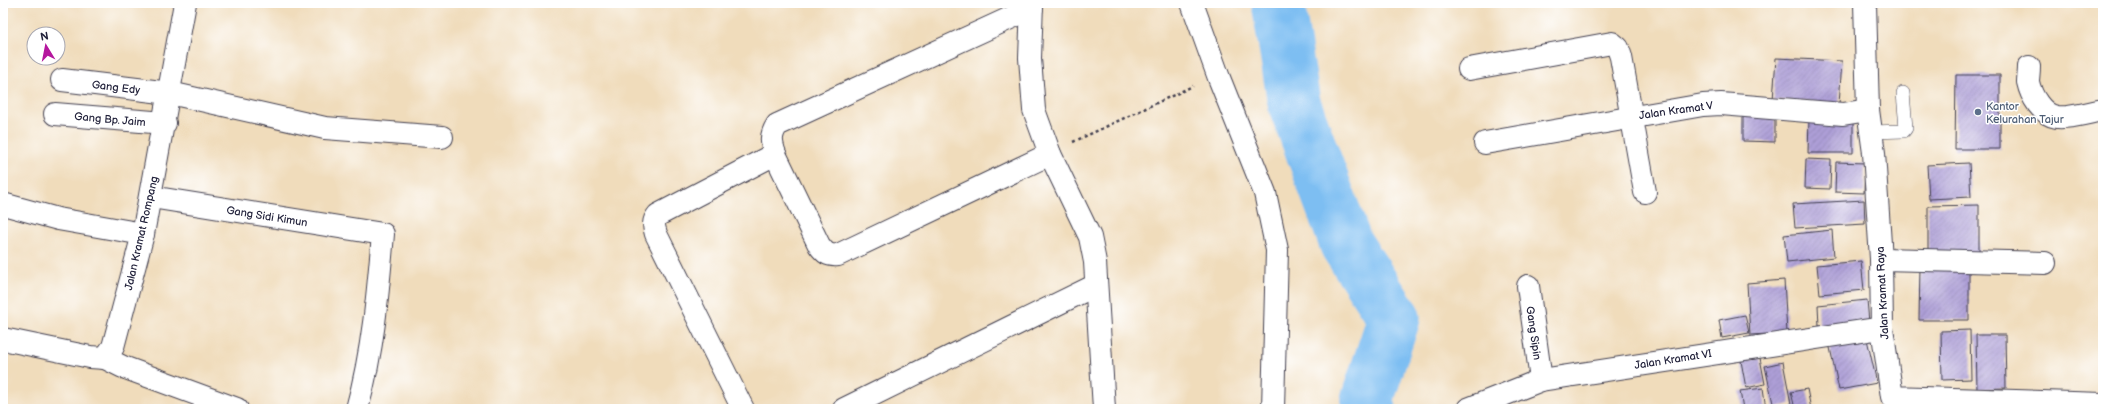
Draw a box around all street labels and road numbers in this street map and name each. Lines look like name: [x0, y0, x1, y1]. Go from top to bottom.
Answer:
street label: Gang Edy: [91, 78, 141, 97]
street label: Jalan Kramat V: [1638, 99, 1714, 122]
street label: Gang Bp. Jaim: [74, 110, 146, 129]
street label: Jalan Kramat Rompang: [122, 175, 161, 291]
street label: Gang Sidi Kimun: [225, 204, 308, 229]
street label: Jalan Kramat Raya: [1874, 246, 1891, 340]
street label: Gang Sipin: [1523, 305, 1544, 361]
street label: Jalan Kramat VI: [1633, 347, 1713, 372]

